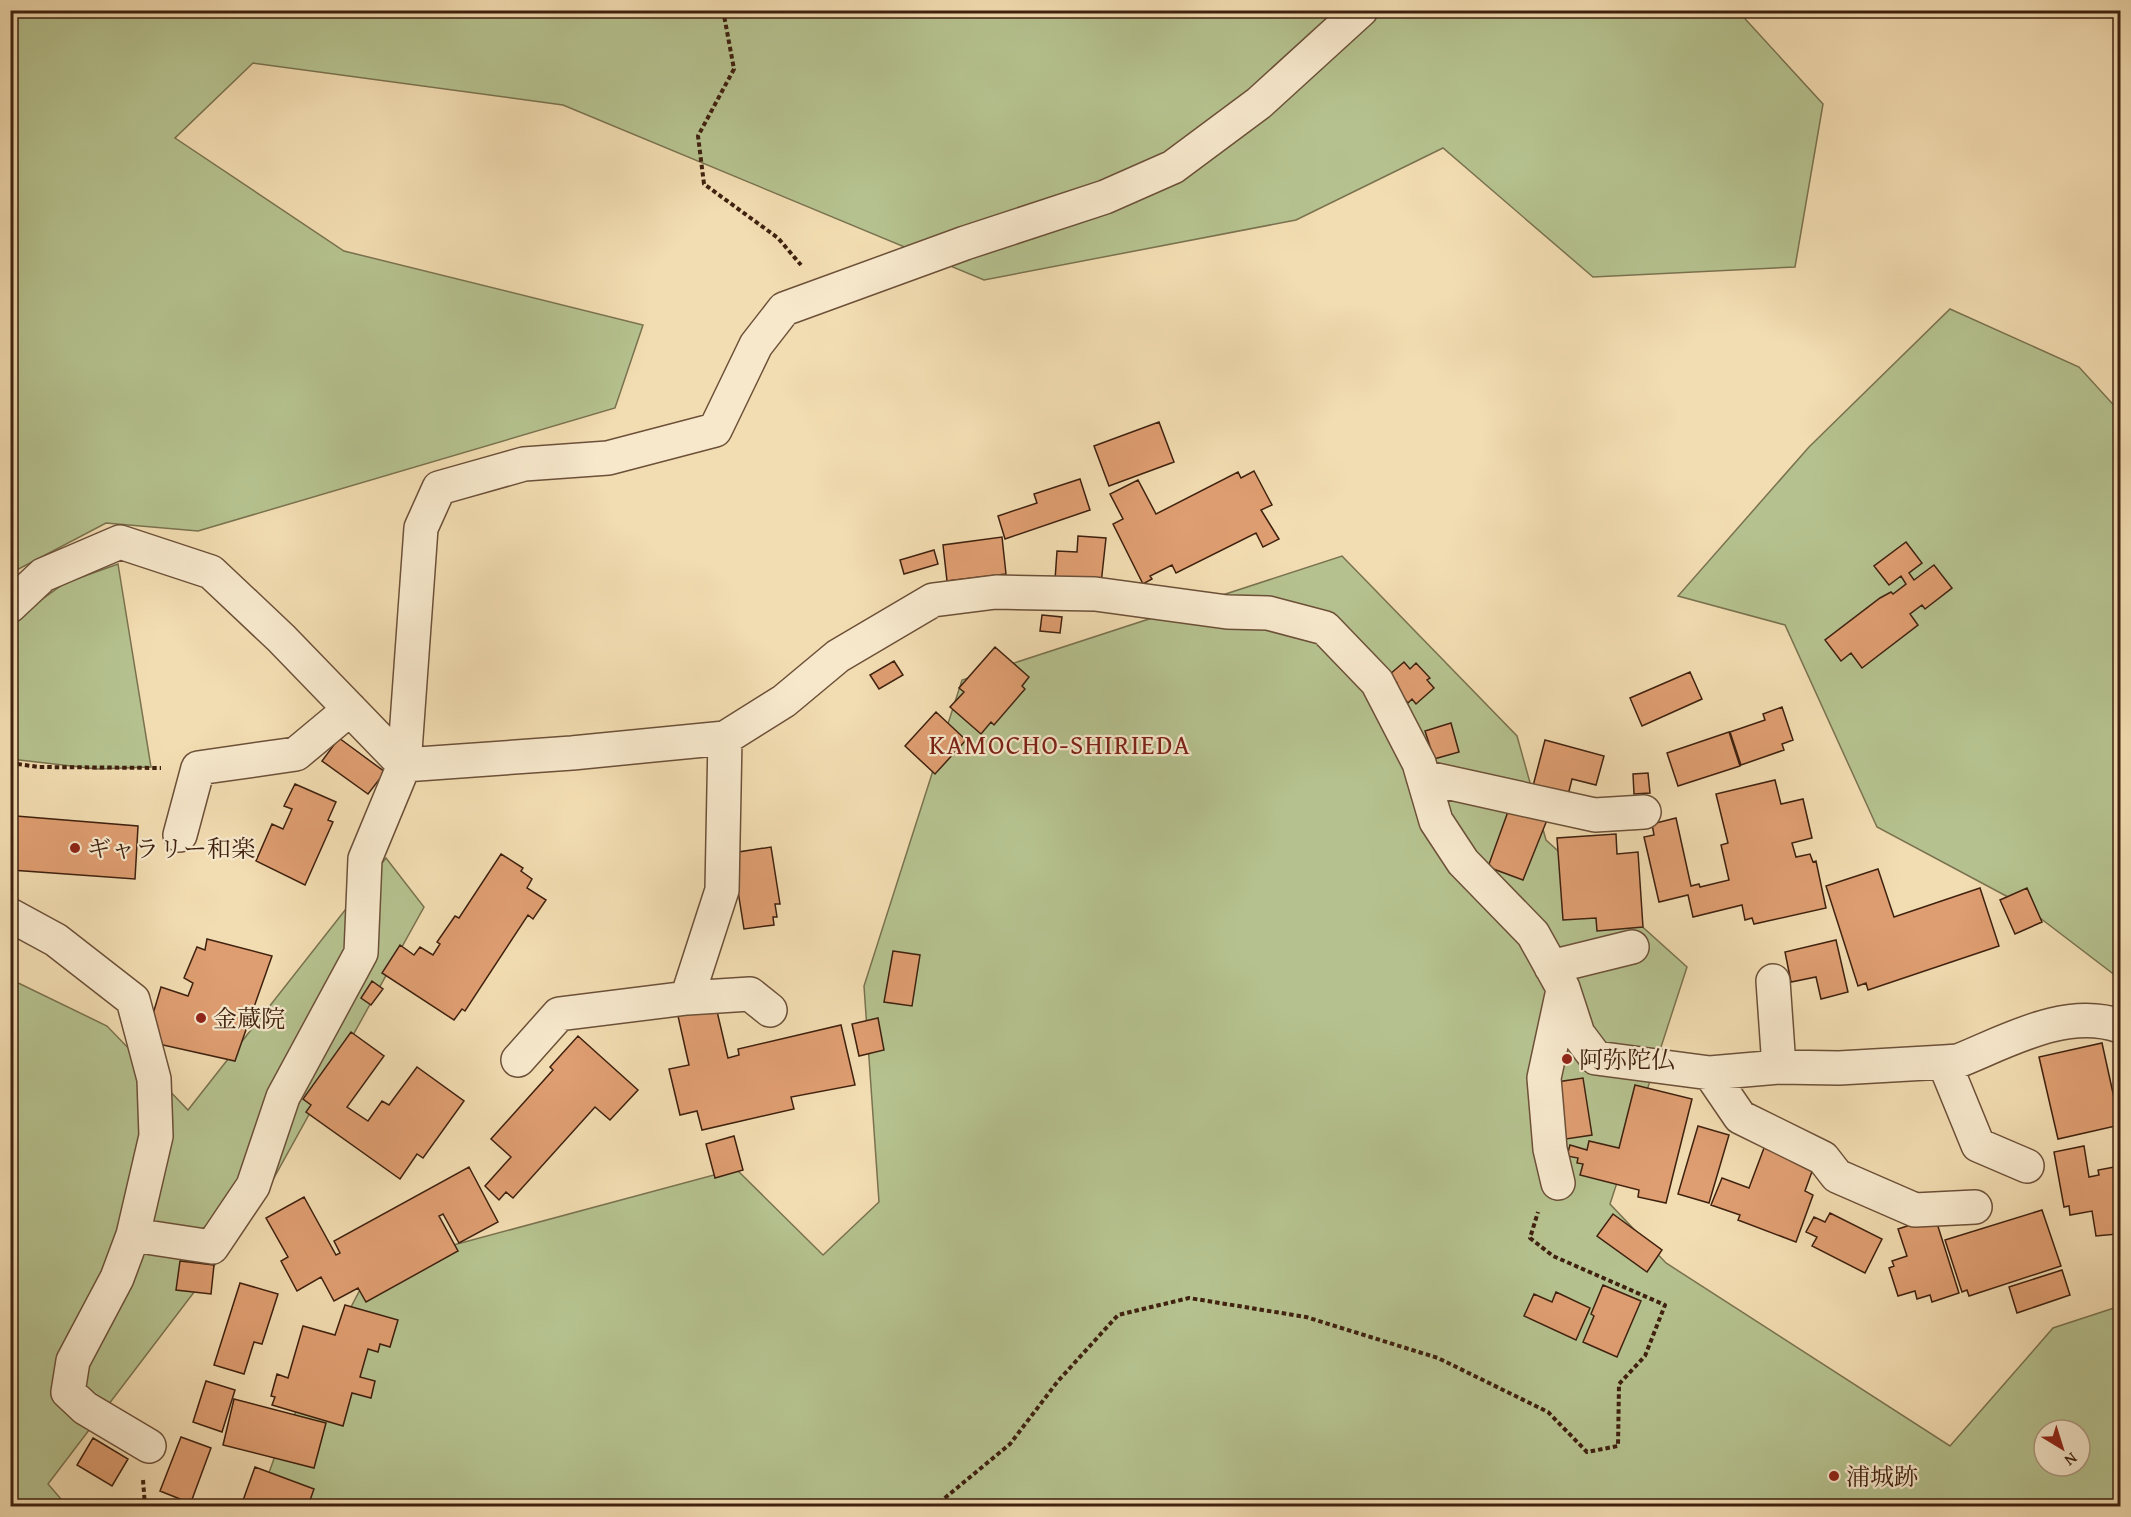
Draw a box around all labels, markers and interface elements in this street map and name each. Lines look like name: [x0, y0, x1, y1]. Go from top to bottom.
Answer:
district label: KAMOCHO-SHIRIEDA: [929, 724, 1191, 764]
place label: ギャラリー和楽: [87, 831, 255, 866]
marker: ギャラリー和楽: [68, 841, 82, 855]
place label: 金蔵院: [213, 1001, 285, 1036]
marker: 金蔵院: [194, 1011, 208, 1025]
place label: 阿弥陀仏: [1579, 1042, 1675, 1077]
marker: 阿弥陀仏: [1560, 1052, 1574, 1066]
north arrow: [2032, 1418, 2092, 1478]
text: N: [2059, 1447, 2083, 1473]
place label: 浦城跡: [1846, 1459, 1918, 1494]
marker: 浦城跡: [1827, 1469, 1841, 1483]

